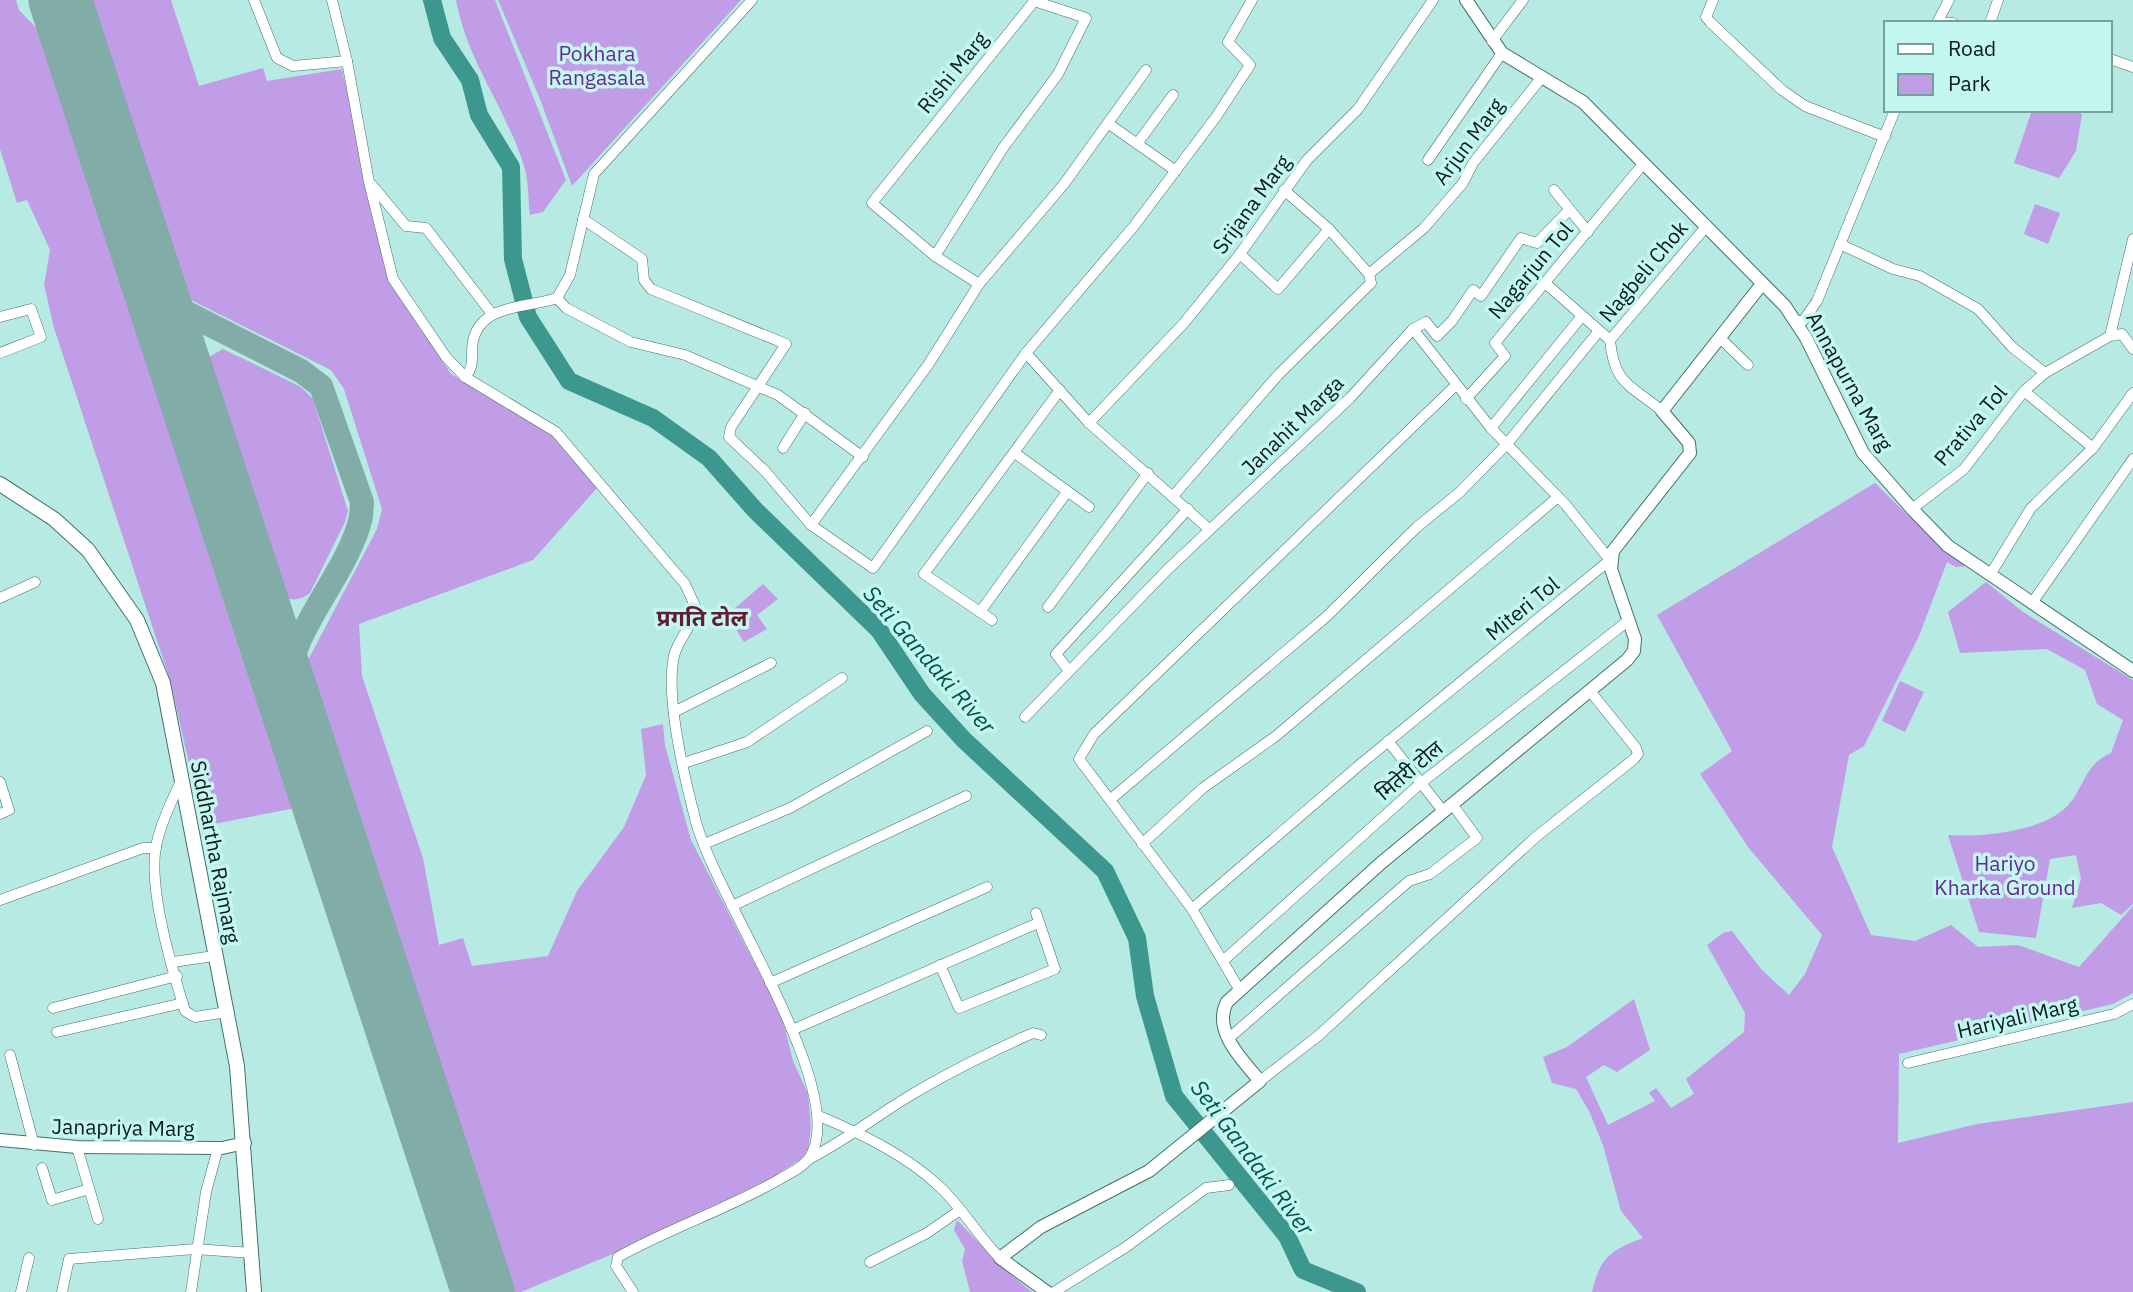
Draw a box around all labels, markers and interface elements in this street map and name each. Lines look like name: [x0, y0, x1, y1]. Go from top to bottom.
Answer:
legend: [1884, 21, 2112, 112]
street label: Rishi Marg: [910, 25, 994, 119]
text: Road: [1948, 34, 1996, 62]
park label: Pokhara Rangasala: [549, 39, 645, 91]
text: Park: [1948, 69, 1991, 97]
street label: Arjun Marg: [1426, 92, 1510, 190]
street label: Srijana Marg: [1205, 149, 1297, 259]
street label: Nagbeli Chok: [1592, 214, 1694, 328]
street label: Nagarjun Tol: [1481, 216, 1579, 324]
street label: Annapurna Marg: [1800, 306, 1900, 456]
street label: Janahit Marga: [1235, 369, 1349, 481]
street label: Prativa Tol: [1927, 378, 2013, 471]
street label: Miteri Tol: [1479, 570, 1565, 646]
water label: Seti Gandaki River: [857, 578, 1003, 740]
district label: प्रगति टोल: [657, 602, 748, 632]
street label: मितेरी टोल: [1370, 733, 1449, 806]
street label: Siddhartha Rajmarg: [185, 758, 247, 946]
park label: Hariyo Kharka Ground: [1934, 849, 2076, 901]
street label: Hariyali Marg: [1954, 990, 2080, 1044]
water label: Seti Gandaki River: [1185, 1073, 1322, 1241]
street label: Janapriya Marg: [51, 1112, 195, 1142]

